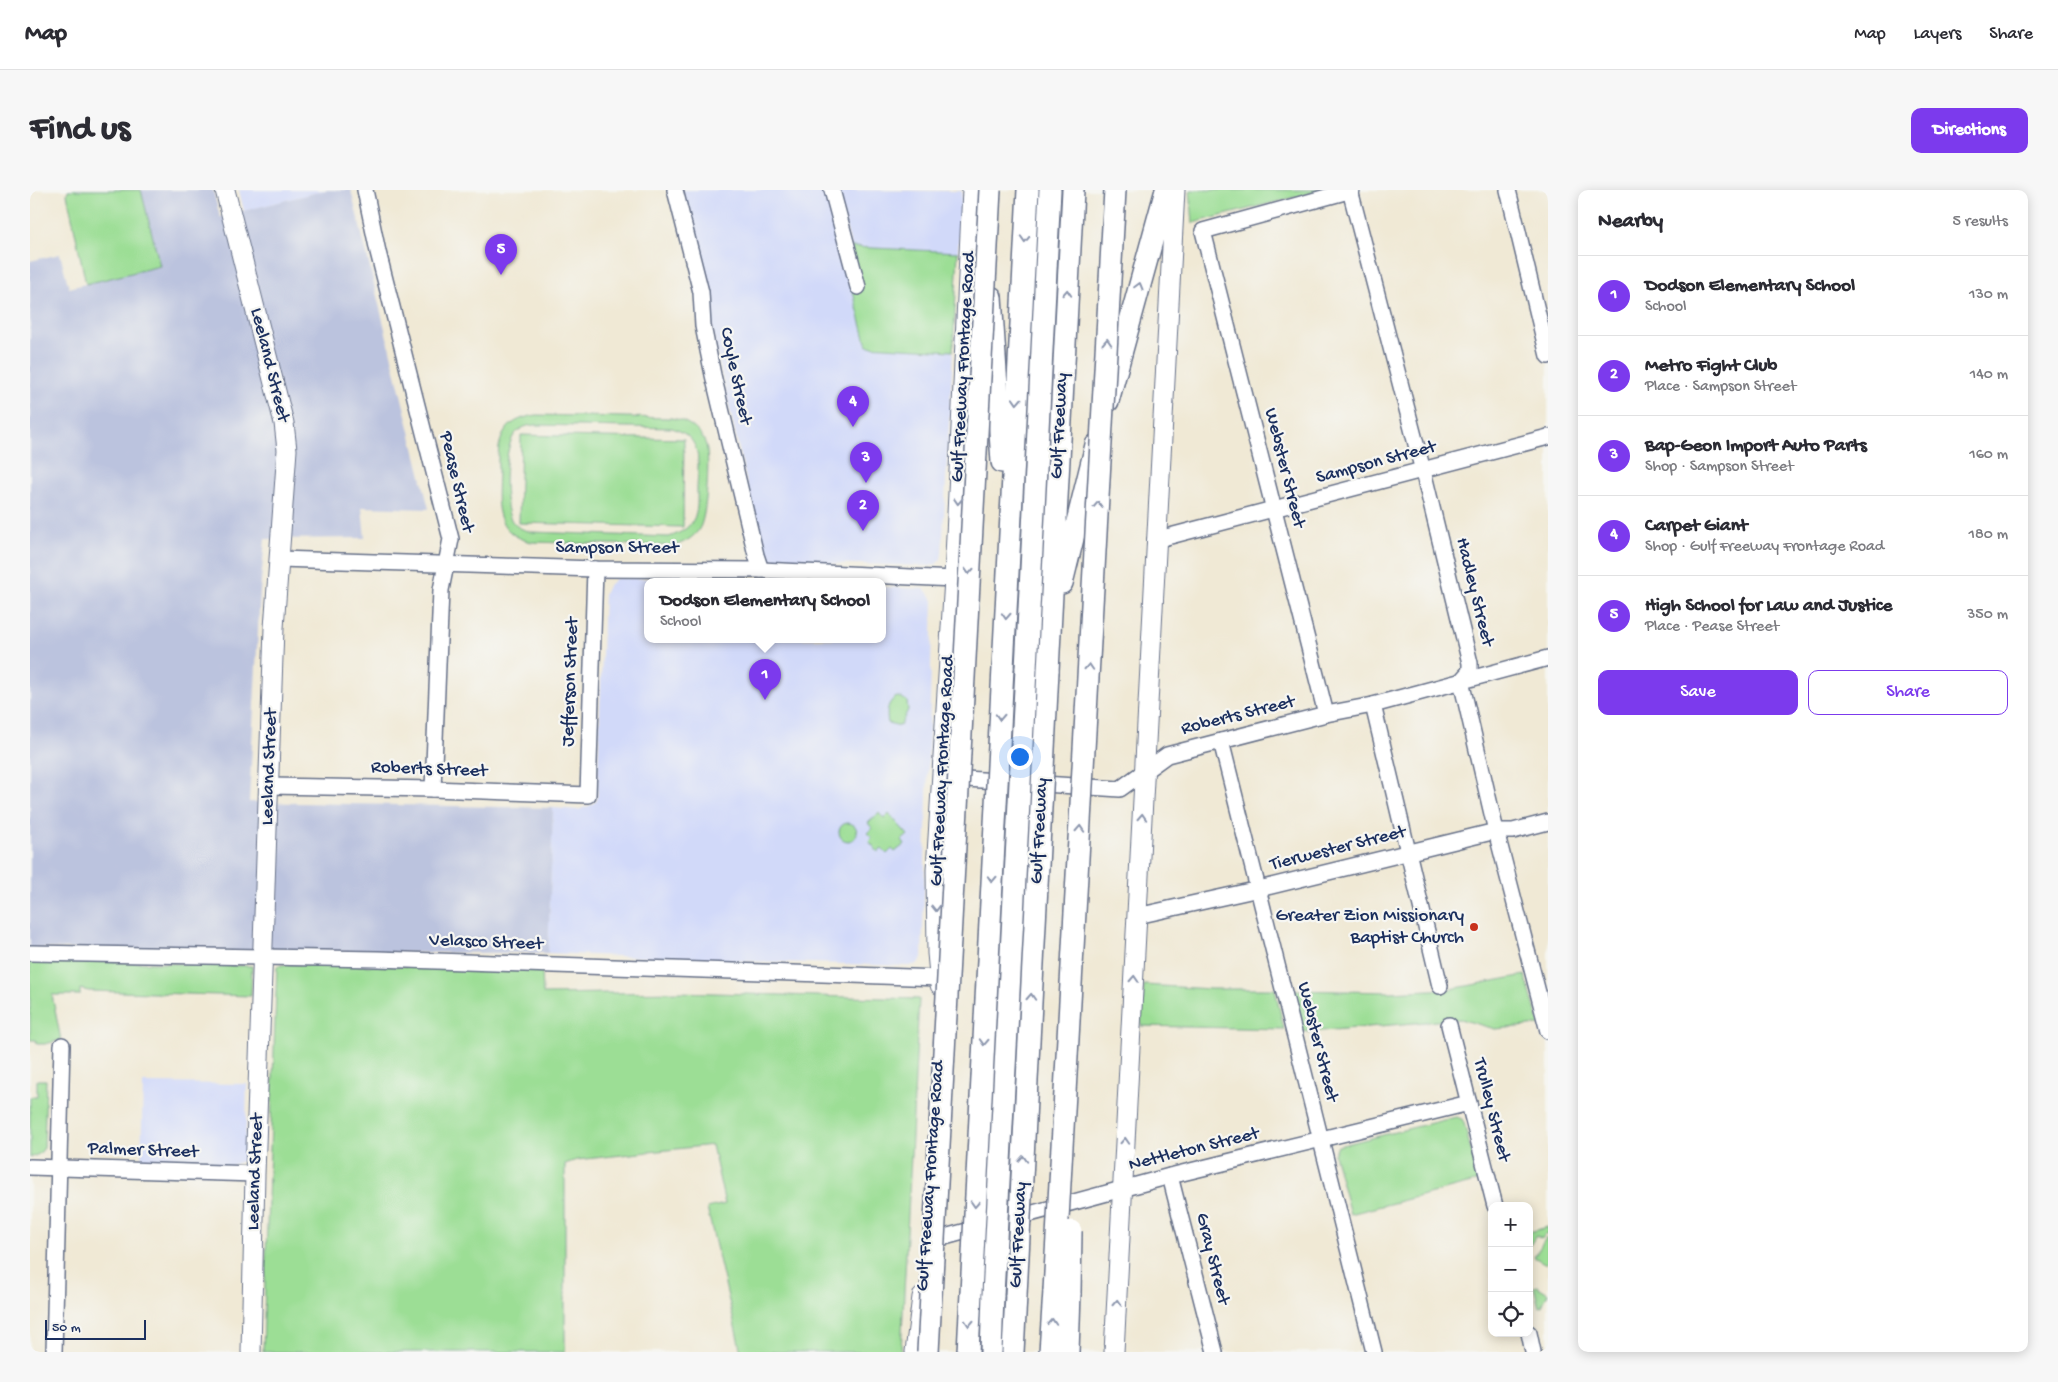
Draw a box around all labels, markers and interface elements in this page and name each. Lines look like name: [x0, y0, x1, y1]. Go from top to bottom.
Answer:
text: Map: [25, 20, 67, 49]
text: Map: [1854, 24, 1886, 45]
text: Layers: [1914, 24, 1961, 45]
text: Share: [1989, 24, 2033, 45]
button: Directions: [1911, 108, 2028, 153]
text: Find us: [30, 110, 130, 151]
text: Nearby: [1598, 210, 1663, 235]
text: 5 results: [1953, 213, 2008, 232]
pin: 5: [485, 234, 517, 275]
one-way arrow: [1020, 235, 1031, 243]
street label: Gulf Freeway Frontage Road: [946, 249, 982, 483]
text: Dodson Elementary School: [1645, 275, 1855, 298]
one-way arrow: [1133, 282, 1144, 291]
text: 1: [1611, 286, 1617, 305]
text: 130 m: [1969, 286, 2008, 305]
one-way arrow: [1062, 289, 1073, 297]
text: School: [1645, 298, 1687, 317]
street label: Leeland Street: [244, 306, 295, 427]
street label: Coyle Street: [713, 325, 757, 429]
one-way arrow: [1101, 338, 1112, 346]
text: Metro Fight Club: [1645, 355, 1777, 378]
text: 2: [1610, 366, 1618, 385]
text: 140 m: [1970, 366, 2008, 385]
street label: Gulf Freeway: [1046, 372, 1074, 480]
text: Place · Sampson Street: [1645, 378, 1796, 397]
pin: 4: [837, 386, 869, 427]
one-way arrow: [1011, 397, 1022, 405]
street label: Webster Street: [1258, 406, 1311, 532]
street label: Pease Street: [433, 428, 479, 537]
street label: Sampson Street: [1313, 435, 1441, 490]
text: Bap-Geon Import Auto Parts: [1645, 435, 1867, 458]
pin: 3: [850, 442, 882, 483]
text: 3: [1610, 446, 1618, 465]
text: 160 m: [1969, 446, 2008, 465]
text: Shop · Sampson Street: [1645, 458, 1794, 477]
pin: 2: [847, 490, 879, 531]
one-way arrow: [952, 497, 963, 505]
one-way arrow: [1092, 500, 1103, 508]
text: Carpet Giant: [1645, 515, 1747, 538]
text: 4: [1610, 526, 1618, 545]
text: 180 m: [1969, 526, 2008, 545]
street label: Hadley Street: [1449, 535, 1499, 651]
street label: Sampson Street: [555, 537, 681, 560]
text: Shop · Gulf Freeway Frontage Road: [1645, 538, 1884, 557]
one-way arrow: [964, 567, 975, 575]
popup: [644, 578, 886, 643]
text: Dodson Elementary School: [660, 590, 870, 613]
text: High School for Law and Justice: [1645, 595, 1892, 618]
text: 5: [1610, 606, 1618, 625]
text: 350 m: [1967, 606, 2008, 625]
one-way arrow: [1000, 612, 1011, 620]
text: School: [660, 613, 702, 632]
street label: Jefferson Street: [557, 615, 585, 747]
text: Place · Pease Street: [1645, 618, 1779, 637]
street label: Gulf Freeway Frontage Road: [925, 653, 961, 887]
pin: 1: [749, 659, 781, 700]
one-way arrow: [1083, 663, 1094, 671]
button: Save: [1598, 670, 1798, 715]
button: Share: [1808, 670, 2008, 715]
street label: Roberts Street: [1179, 690, 1299, 741]
street label: Leeland Street: [256, 706, 284, 826]
one-way arrow: [995, 713, 1006, 721]
your location: [1007, 744, 1033, 770]
street label: Roberts Street: [370, 756, 490, 784]
street label: Gulf Freeway: [1026, 777, 1054, 885]
one-way arrow: [1137, 812, 1148, 820]
street label: Tierwester Street: [1267, 820, 1410, 877]
one-way arrow: [1074, 825, 1085, 833]
one-way arrow: [987, 876, 997, 884]
one-way arrow: [931, 904, 942, 912]
place label: Greater Zion Missionary Baptist Church: [1275, 905, 1465, 950]
marker: Greater Zion Missionary Baptist Church: [1468, 921, 1480, 933]
street label: Velasco Street: [428, 929, 545, 957]
one-way arrow: [1128, 975, 1139, 983]
street label: Webster Street: [1291, 980, 1344, 1106]
one-way arrow: [1026, 992, 1037, 1000]
one-way arrow: [978, 1038, 989, 1046]
street label: Trulley Street: [1467, 1055, 1515, 1166]
street label: Gulf Freeway Frontage Road: [911, 1058, 951, 1292]
street label: Leeland Street: [242, 1111, 270, 1231]
street label: Nettleton Street: [1126, 1122, 1264, 1177]
one-way arrow: [1120, 1137, 1131, 1145]
street label: Palmer Street: [86, 1138, 201, 1164]
one-way arrow: [1017, 1155, 1028, 1163]
street label: Gulf Freeway: [1005, 1181, 1033, 1289]
one-way arrow: [970, 1200, 981, 1208]
map controls: [1488, 1202, 1533, 1337]
button: +: [1488, 1202, 1533, 1247]
street label: Gray Street: [1189, 1211, 1235, 1309]
button: −: [1488, 1247, 1533, 1292]
button: locate: [1488, 1292, 1533, 1337]
one-way arrow: [1111, 1299, 1122, 1307]
scale bar: [45, 1317, 146, 1340]
one-way arrow: [1047, 1317, 1058, 1325]
one-way arrow: [964, 1319, 975, 1327]
text: 50 m: [52, 1320, 81, 1337]

